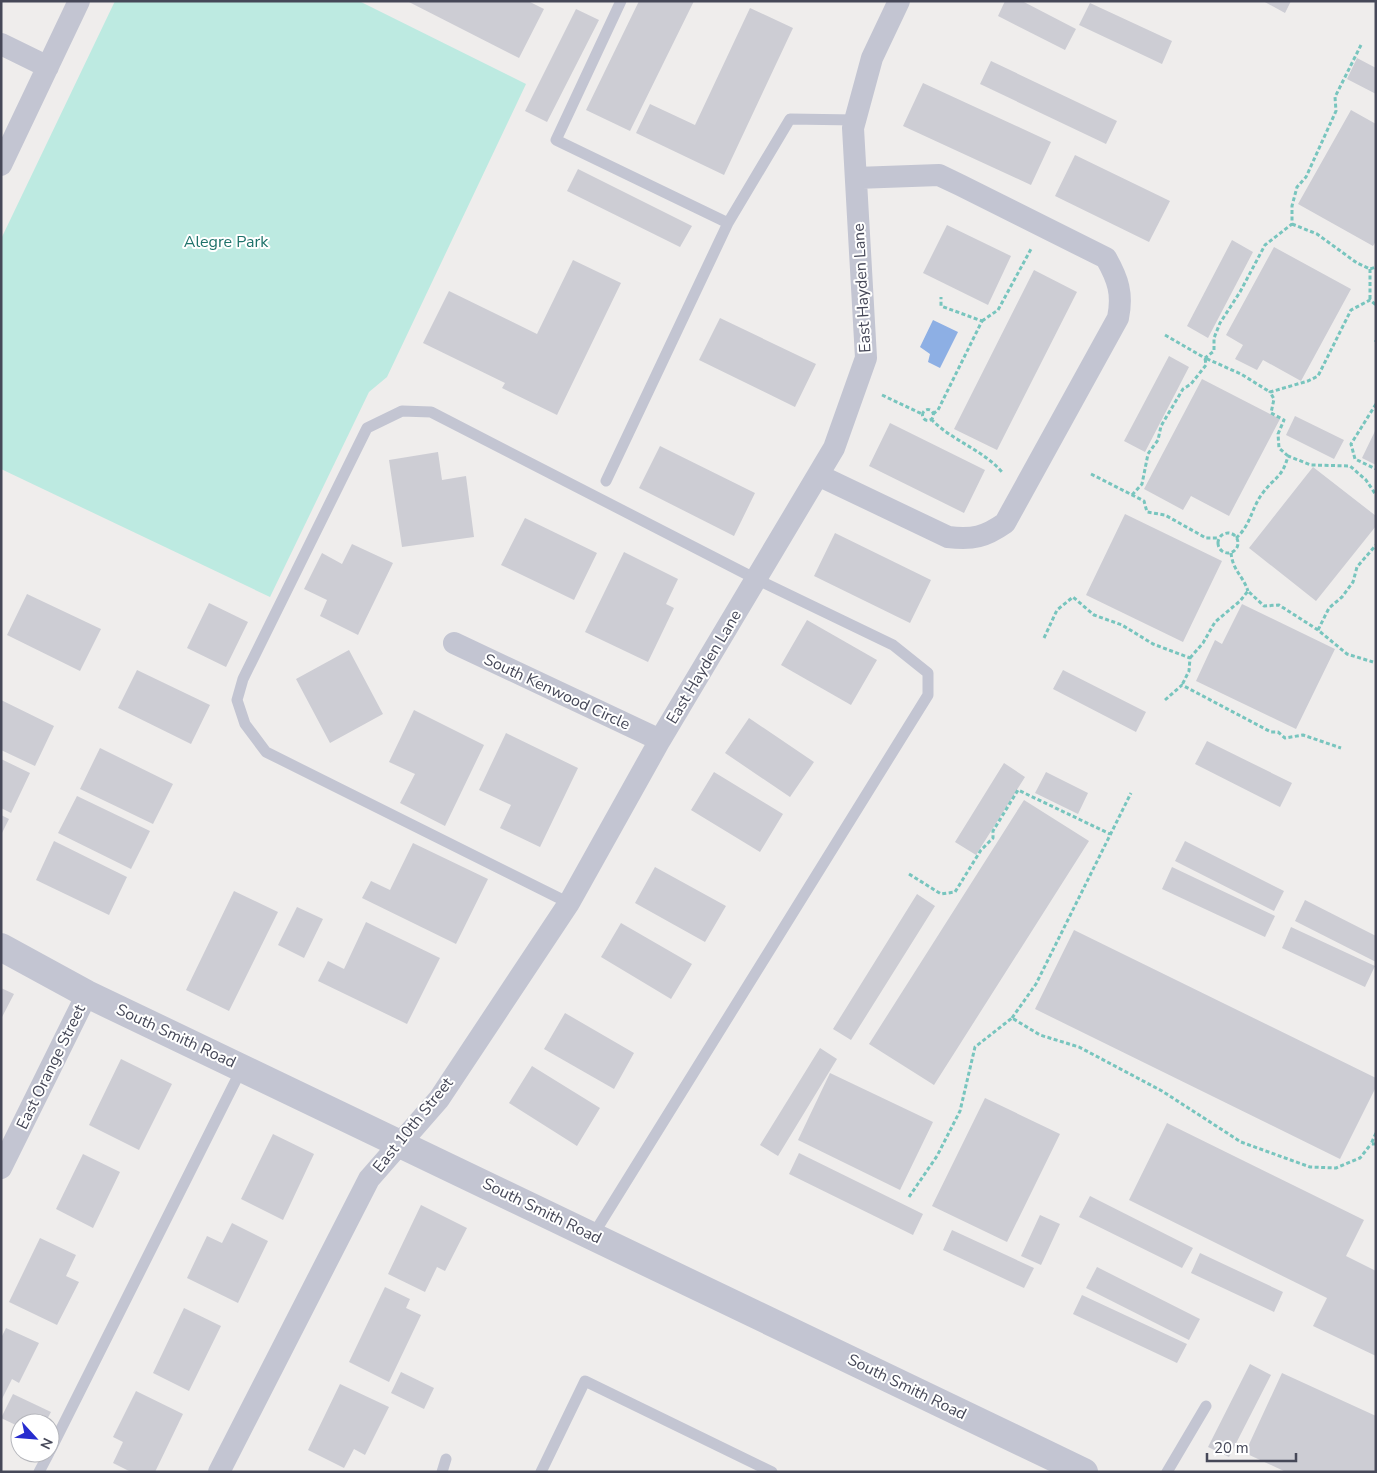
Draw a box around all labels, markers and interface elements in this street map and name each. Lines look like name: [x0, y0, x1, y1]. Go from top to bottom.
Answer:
street label: East Hayden Lane: [848, 223, 876, 353]
park label: Alegre Park: [184, 231, 269, 253]
street label: East Hayden Lane: [661, 606, 747, 728]
street label: South Kenwood Circle: [480, 648, 634, 736]
street label: South Smith Road: [113, 999, 239, 1073]
street label: East Orange Street: [11, 1001, 91, 1133]
street label: East 10th Street: [368, 1072, 459, 1177]
street label: South Smith Road: [479, 1173, 605, 1249]
street label: South Smith Road: [844, 1349, 970, 1425]
north arrow: [10, 1413, 60, 1463]
scale bar: [1207, 1430, 1296, 1462]
text: N: [35, 1435, 57, 1452]
text: 20 m: [1214, 1438, 1249, 1458]

